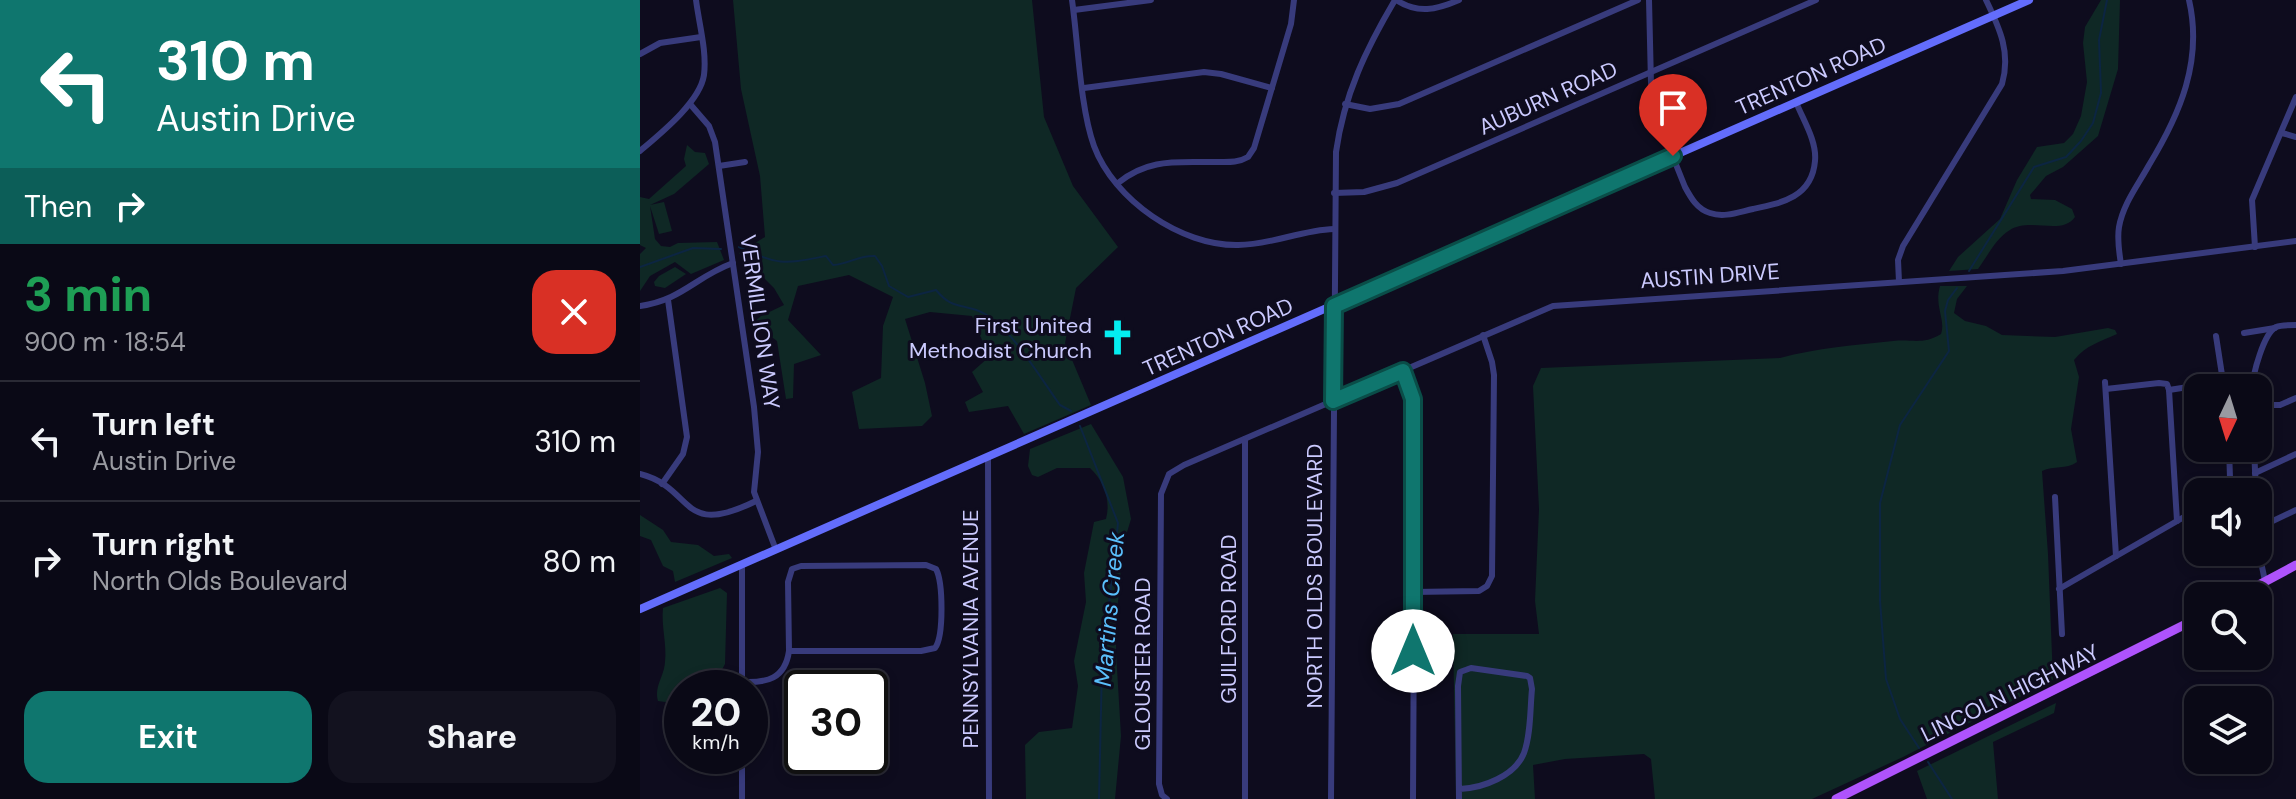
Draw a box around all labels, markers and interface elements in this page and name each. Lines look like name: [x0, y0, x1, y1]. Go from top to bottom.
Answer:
text: 310 m: [156, 24, 315, 97]
street label: TRENTON ROAD: [1731, 30, 1891, 122]
icon: left: [24, 32, 128, 136]
street label: AUBURN ROAD: [1474, 54, 1622, 142]
pin: [1639, 74, 1707, 156]
icon: arrive: [1651, 86, 1695, 130]
text: Austin Drive: [156, 95, 356, 142]
icon: right: [108, 184, 152, 228]
text: Then: [24, 187, 92, 226]
street label: VERMILLION WAY: [733, 233, 787, 411]
street label: AUSTIN DRIVE: [1639, 257, 1781, 295]
text: 3 min: [24, 263, 152, 326]
button: close: [532, 270, 616, 354]
street label: TRENTON ROAD: [1138, 291, 1298, 383]
place label: First United Methodist Church: [909, 311, 1092, 365]
church icon: First United Methodist Church: [1099, 319, 1137, 357]
text: 900 m · 18:54: [24, 325, 186, 359]
north arrow: [2184, 374, 2272, 462]
map controls: [2184, 374, 2272, 774]
text: Turn left: [92, 405, 215, 444]
icon: left: [24, 419, 68, 463]
text: 310 m: [534, 422, 616, 461]
text: Austin Drive: [92, 444, 236, 478]
street label: NORTH OLDS BOULEVARD: [1300, 444, 1329, 708]
button: sound: [2184, 478, 2272, 566]
street label: PENNSYLVANIA AVENUE: [956, 509, 985, 749]
text: Turn right: [92, 525, 235, 564]
water label: Martins Creek: [1087, 529, 1131, 688]
street label: GUILFORD ROAD: [1214, 534, 1243, 704]
icon: right: [24, 539, 68, 583]
text: 80 m: [543, 542, 616, 581]
text: North Olds Boulevard: [92, 564, 348, 598]
street label: GLOUSTER ROAD: [1128, 577, 1157, 751]
button: search: [2184, 582, 2272, 670]
position arrow: [1371, 609, 1455, 693]
street label: LINCOLN HIGHWAY: [1916, 637, 2104, 749]
speed limit sign: 30: [784, 670, 888, 774]
text: 20: [690, 686, 742, 738]
button: layers: [2184, 686, 2272, 774]
button: Exit: [24, 691, 312, 783]
button: Share: [328, 691, 616, 783]
text: km/h: [692, 729, 740, 755]

